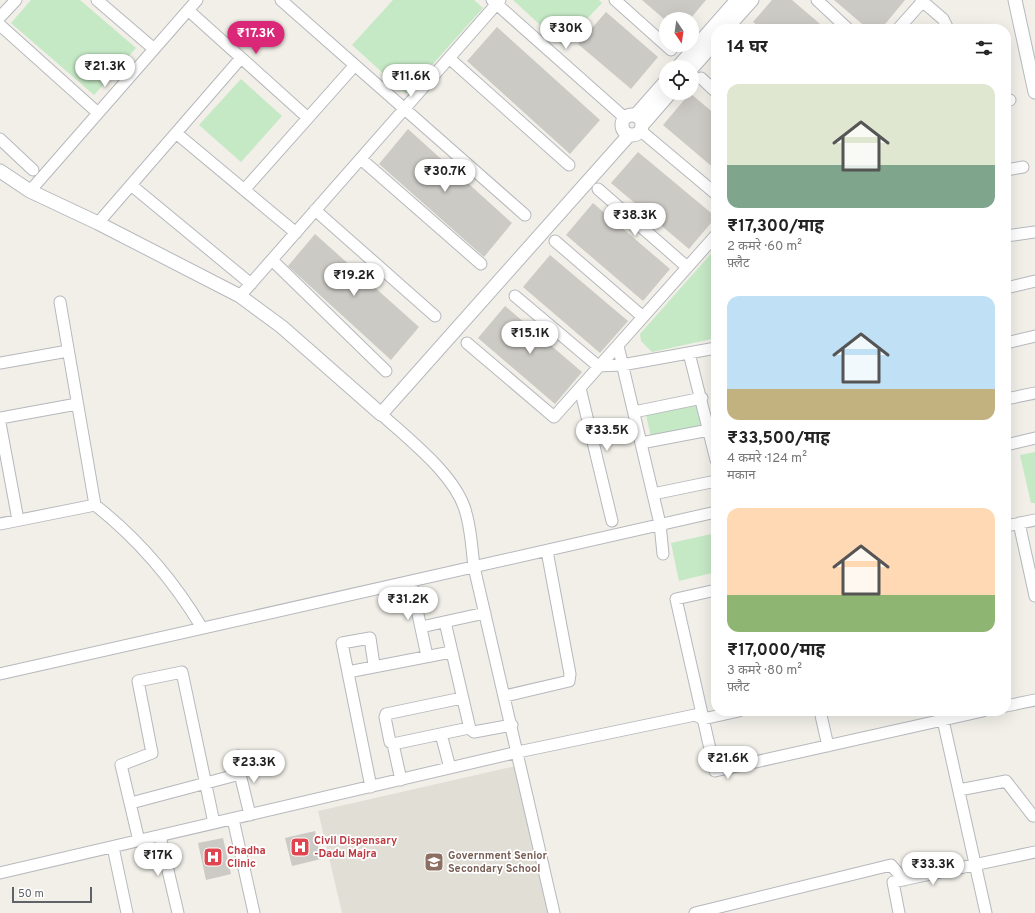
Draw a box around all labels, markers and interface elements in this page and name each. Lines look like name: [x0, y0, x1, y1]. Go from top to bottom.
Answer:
north arrow: [659, 12, 699, 52]
map controls: [659, 12, 699, 100]
pin: ₹30K: [542, 16, 590, 50]
pin: ₹17.3K: [223, 21, 289, 55]
text: ₹30K: [549, 21, 583, 37]
text: ₹17.3K: [236, 26, 276, 42]
text: 14 घर: [727, 37, 768, 59]
icon: filters: [973, 37, 995, 59]
pin: ₹21.3K: [72, 54, 138, 88]
text: ₹21.3K: [84, 59, 126, 75]
button: locate: [659, 60, 699, 100]
pin: ₹11.6K: [378, 64, 444, 98]
text: ₹11.6K: [391, 69, 431, 85]
icon: home: [825, 110, 897, 182]
pin: ₹30.7K: [412, 159, 478, 193]
text: ₹30.7K: [424, 164, 466, 180]
pin: ₹38.3K: [602, 203, 668, 237]
text: ₹38.3K: [613, 208, 657, 224]
text: ₹17,300/माह: [727, 216, 824, 238]
text: 2 कमरे · 60 m²: [727, 239, 802, 255]
text: फ़्लैट: [727, 256, 750, 272]
pin: ₹19.2K: [321, 263, 387, 297]
text: ₹19.2K: [333, 268, 375, 284]
pin: ₹15.1K: [497, 321, 563, 355]
icon: home: [825, 322, 897, 394]
text: ₹15.1K: [510, 326, 550, 342]
pin: ₹33.5K: [574, 418, 640, 452]
text: ₹33.5K: [585, 423, 629, 439]
text: ₹33,500/माह: [727, 428, 830, 450]
text: 4 कमरे · 124 m²: [727, 451, 807, 467]
text: मकान: [727, 468, 755, 484]
icon: home: [825, 534, 897, 606]
pin: ₹31.2K: [375, 587, 441, 621]
text: ₹31.2K: [387, 592, 429, 608]
text: ₹17,000/माह: [727, 640, 825, 662]
text: 3 कमरे · 80 m²: [727, 663, 802, 679]
text: फ़्लैट: [727, 680, 750, 696]
pin: ₹21.6K: [695, 746, 761, 780]
pin: ₹23.3K: [221, 750, 287, 784]
text: ₹21.6K: [707, 751, 749, 767]
text: ₹23.3K: [232, 755, 276, 771]
place label: Civil Dispensary -Dadu Majra: [314, 834, 397, 861]
hospital icon: Civil Dispensary -Dadu Majra: [289, 836, 311, 858]
pin: ₹17K: [134, 843, 182, 877]
place label: Chadha Clinic: [227, 844, 266, 871]
hospital icon: Chadha Clinic: [202, 846, 224, 868]
text: ₹17K: [143, 848, 173, 864]
place label: Government Senior Secondary School: [448, 849, 547, 876]
school or university icon: Government Senior Secondary School: [423, 851, 445, 873]
pin: ₹33.3K: [900, 852, 966, 886]
text: ₹33.3K: [911, 857, 955, 873]
scale bar: [12, 885, 92, 904]
text: 50 m: [18, 887, 44, 901]

